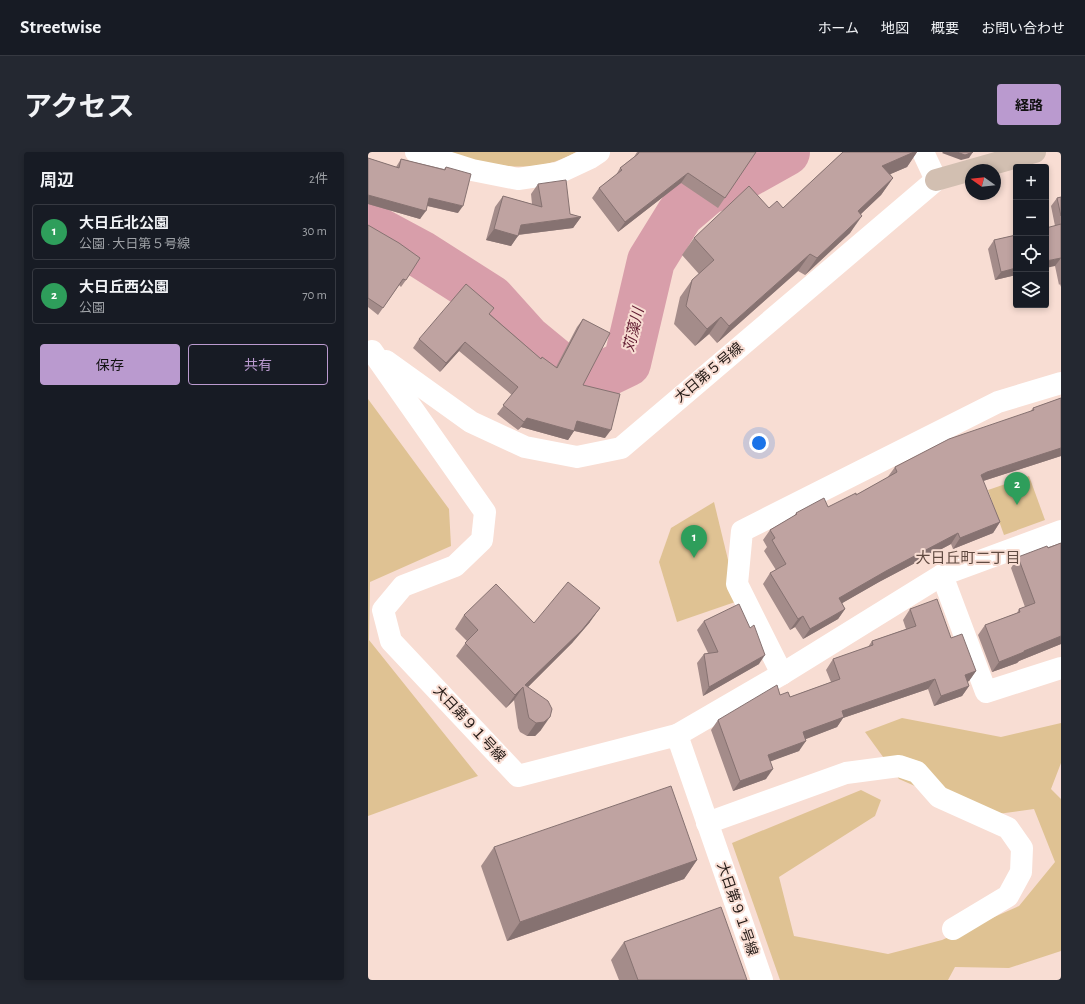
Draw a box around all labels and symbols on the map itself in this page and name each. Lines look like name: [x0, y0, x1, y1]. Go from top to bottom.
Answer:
north arrow: [965, 164, 1001, 200]
water label: 苅藻川: [621, 304, 647, 354]
street label: 大日第５号線: [671, 339, 746, 405]
your location: [749, 433, 769, 453]
pin: 2: [1004, 472, 1030, 505]
pin: 1: [681, 525, 707, 558]
district label: 大日丘町二丁目: [915, 550, 1021, 566]
street label: 大日第９１号線: [430, 682, 509, 765]
street label: 大日第９１号線: [714, 860, 761, 958]

